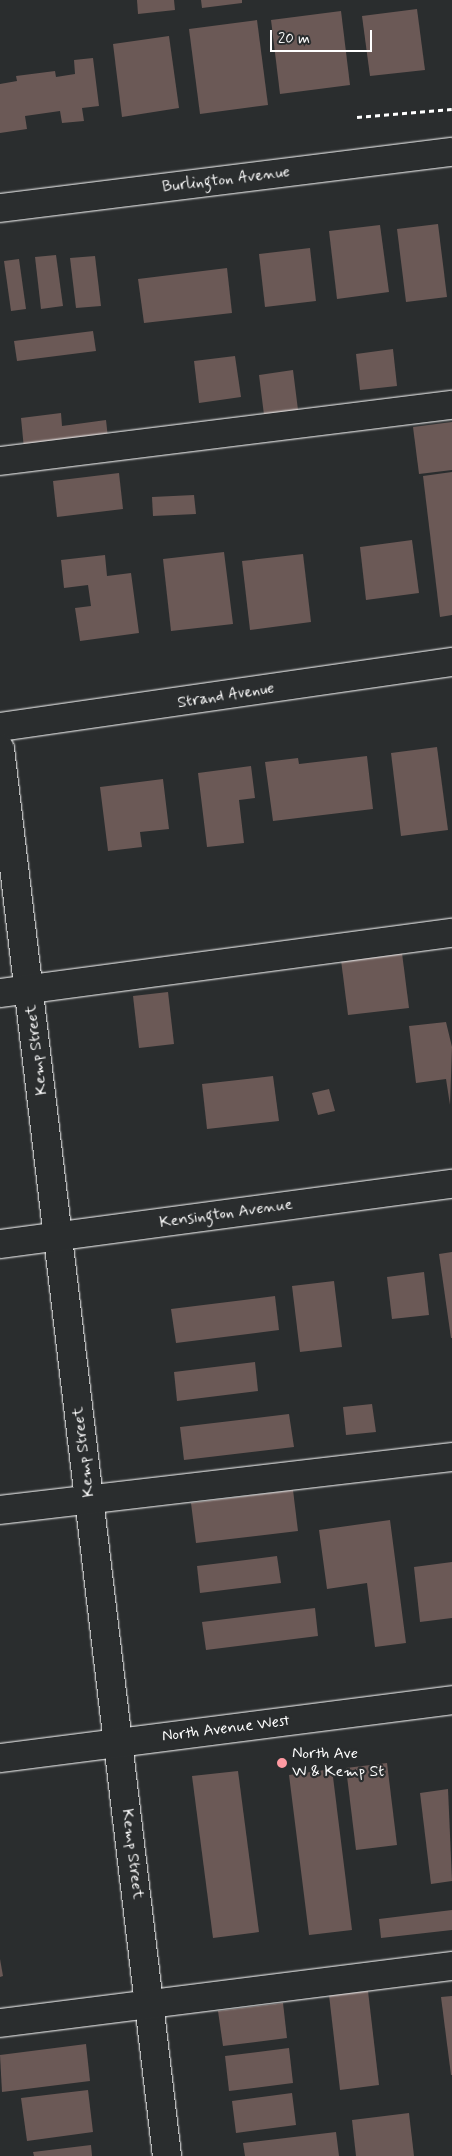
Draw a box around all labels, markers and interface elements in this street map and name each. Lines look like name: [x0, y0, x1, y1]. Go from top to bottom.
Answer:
scale bar: [272, 20, 374, 52]
text: 20 m: [278, 29, 310, 49]
street label: Burlington Avenue: [162, 163, 290, 197]
street label: Strand Avenue: [175, 679, 277, 713]
street label: Kemp Street: [22, 1004, 52, 1096]
street label: Kensington Avenue: [161, 1196, 291, 1232]
street label: Kemp Street: [69, 1406, 99, 1498]
street label: North Avenue West: [161, 1712, 291, 1746]
place label: North Ave W & Kemp St: [292, 1744, 384, 1782]
marker: North Ave W & Kemp St: [276, 1757, 288, 1769]
street label: Kemp Street: [117, 1808, 147, 1900]

